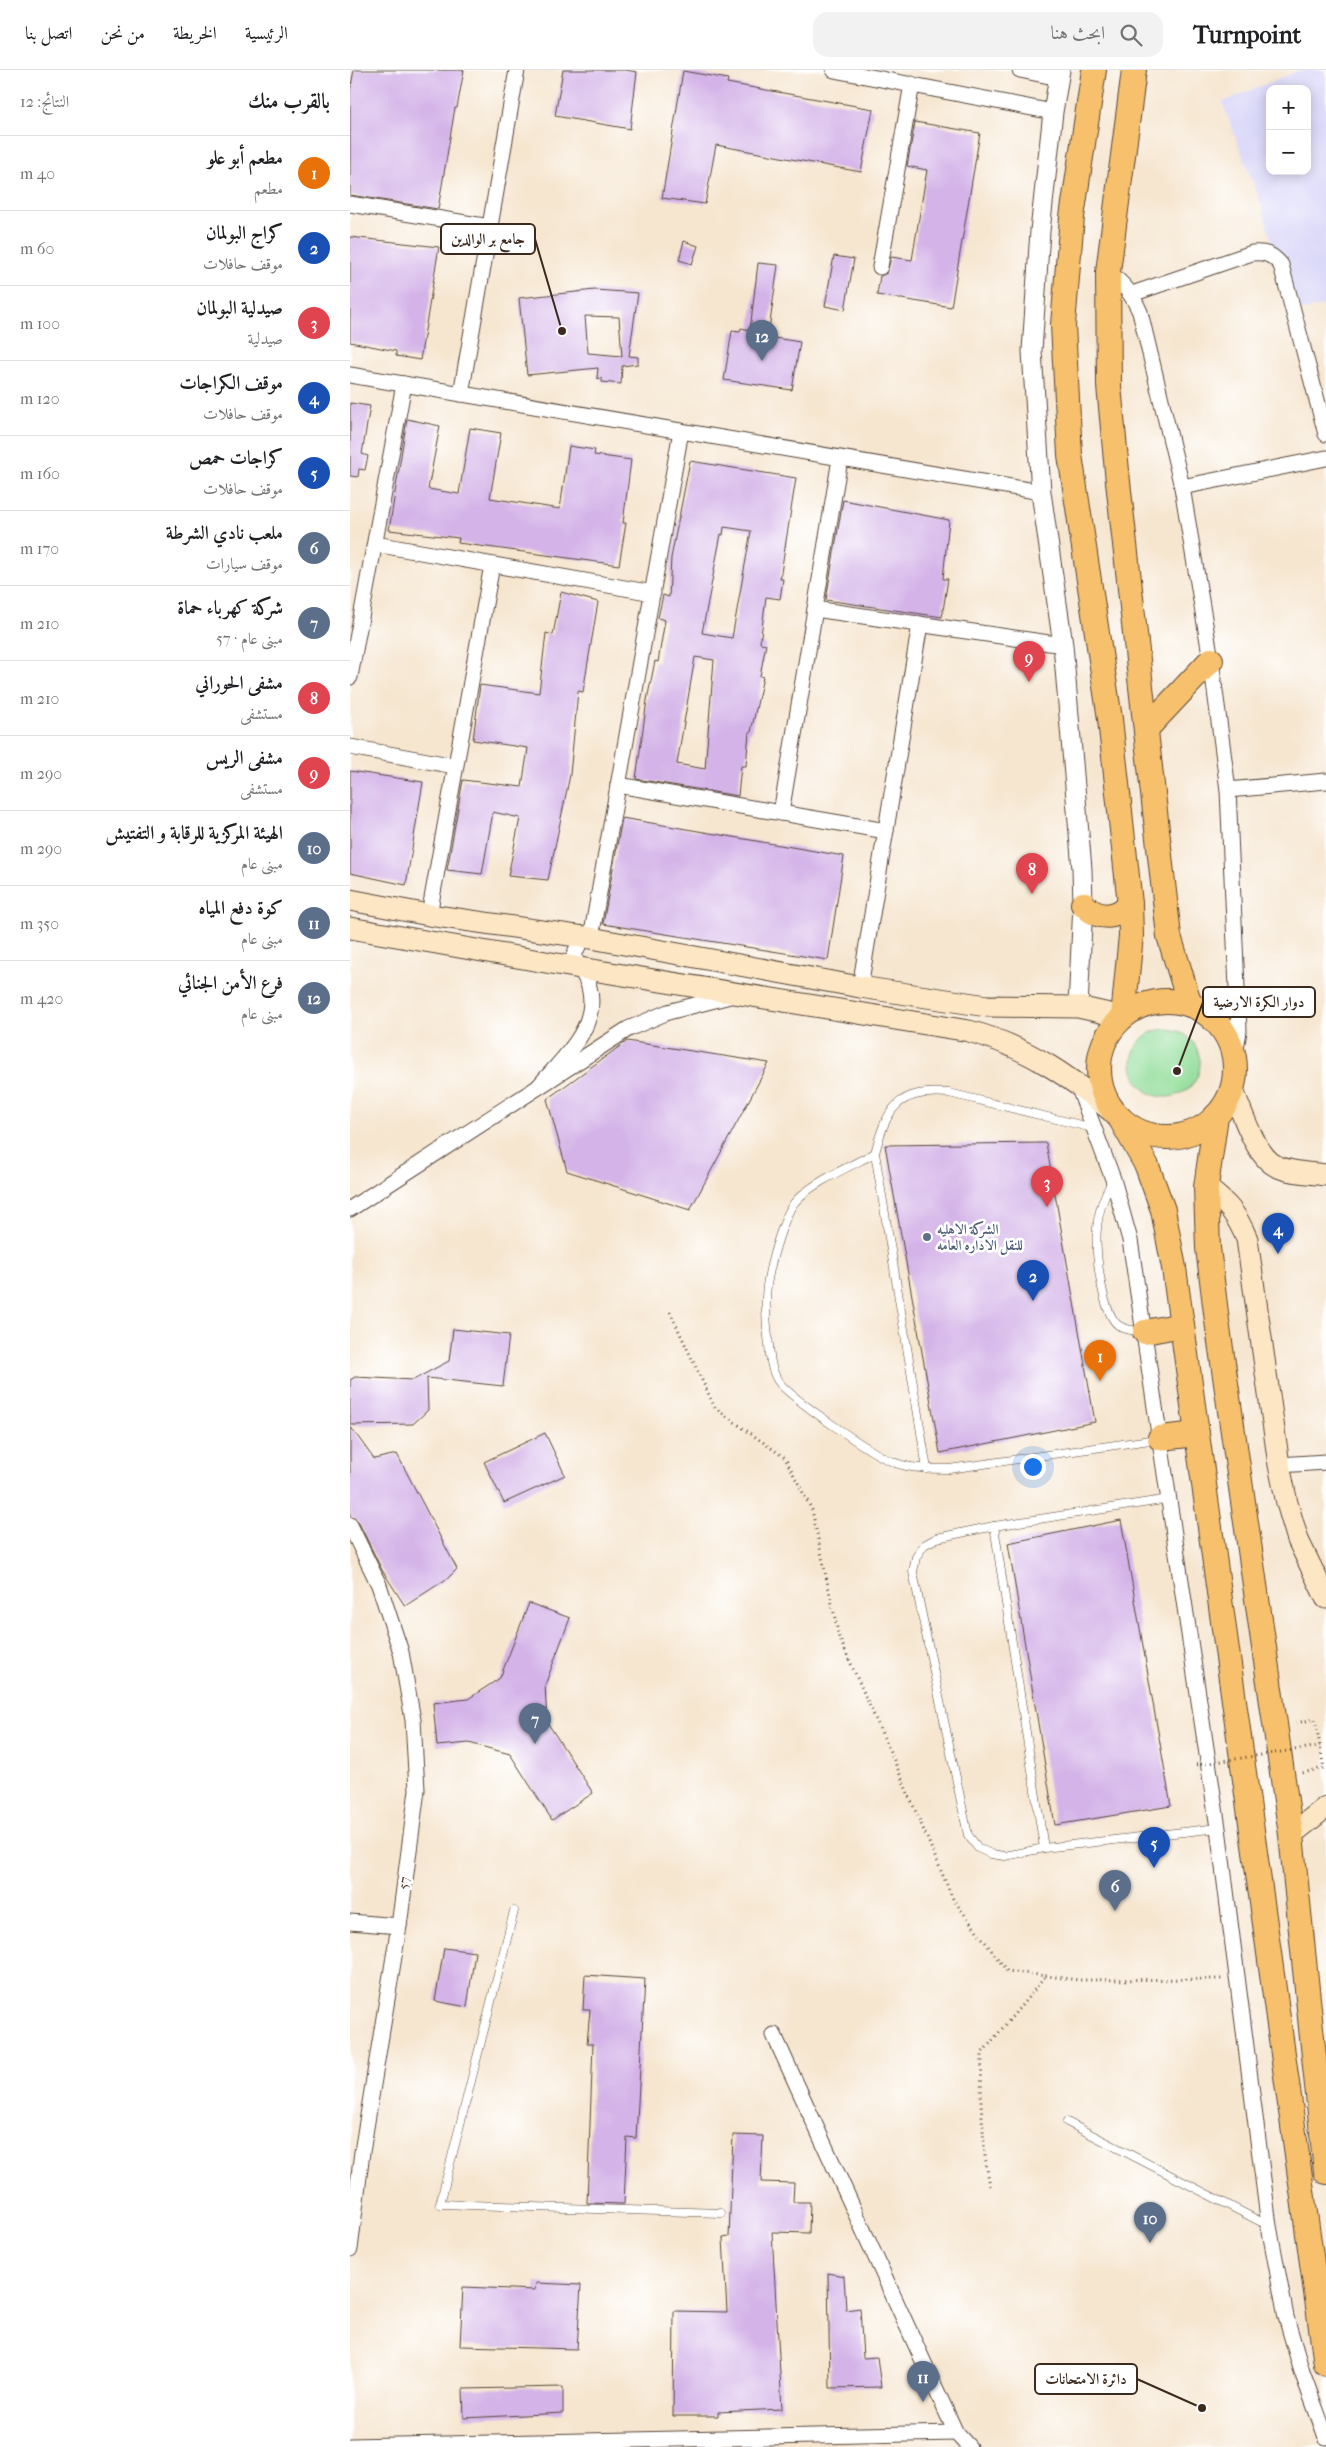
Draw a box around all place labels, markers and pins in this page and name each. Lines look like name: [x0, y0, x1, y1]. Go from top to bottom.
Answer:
callout: جامع بر الوالدين: [441, 224, 535, 254]
pin: 12: [746, 320, 778, 361]
pin: 9: [1013, 641, 1045, 682]
pin: 8: [1016, 853, 1048, 894]
callout: دوار الكرة الارضية: [1203, 987, 1315, 1017]
pin: 3: [1031, 1166, 1063, 1207]
pin: 4: [1262, 1213, 1294, 1254]
place label: الشركة الاهليه للنقل الاداره العامه: [937, 1220, 1023, 1255]
marker: الشركة الاهليه للنقل الاداره العامه: [921, 1231, 933, 1243]
pin: 2: [1017, 1260, 1049, 1301]
pin: 1: [1084, 1340, 1116, 1381]
pin: 7: [519, 1703, 551, 1744]
pin: 5: [1138, 1827, 1170, 1868]
pin: 6: [1099, 1870, 1131, 1911]
pin: 10: [1134, 2202, 1166, 2243]
pin: 11: [907, 2361, 939, 2402]
callout: دائرة الامتحانات: [1035, 2364, 1137, 2394]

